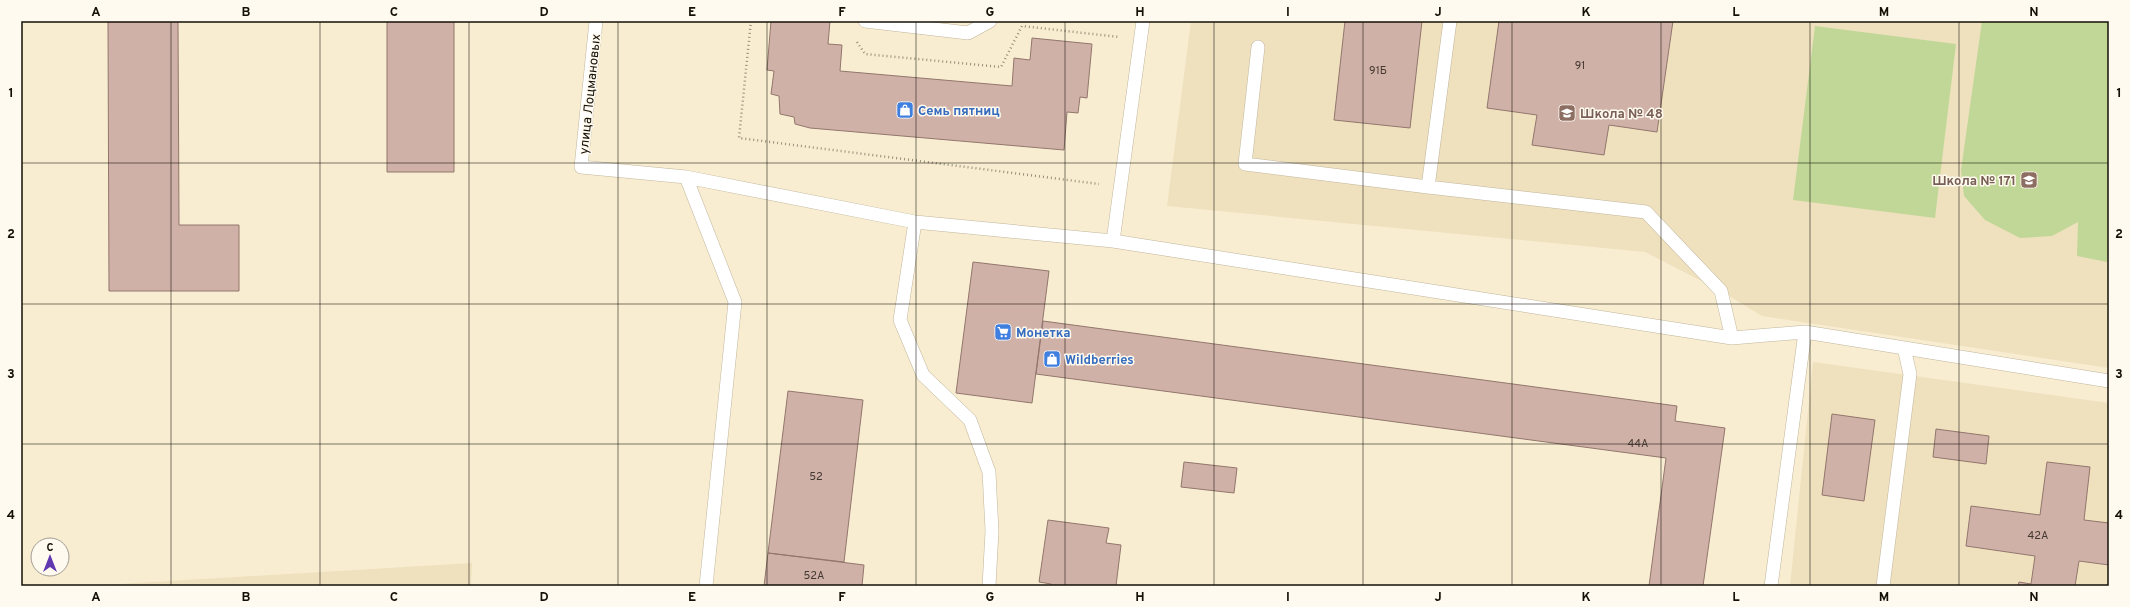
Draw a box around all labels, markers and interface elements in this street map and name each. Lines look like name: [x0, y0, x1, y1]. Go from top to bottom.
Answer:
text: A: [91, 5, 101, 21]
text: B: [242, 5, 251, 21]
text: C: [390, 5, 398, 21]
text: D: [539, 5, 549, 21]
text: E: [688, 5, 696, 21]
text: F: [838, 5, 846, 21]
text: G: [986, 5, 995, 21]
text: H: [1135, 5, 1145, 21]
text: I: [1286, 5, 1290, 21]
text: J: [1434, 5, 1442, 21]
text: K: [1581, 5, 1591, 21]
text: L: [1732, 5, 1740, 21]
text: M: [1879, 5, 1889, 21]
text: N: [2029, 5, 2039, 21]
street label: улица Лоцмановых: [577, 33, 605, 155]
house number: 91: [1575, 59, 1585, 73]
house number: 91Б: [1369, 64, 1387, 78]
text: 1: [8, 86, 14, 102]
text: 1: [2116, 86, 2122, 102]
shop icon: Семь пятниц: [895, 100, 915, 120]
school or university icon: Школа № 48: [1557, 103, 1577, 123]
place label: Семь пятниц: [918, 104, 1000, 120]
place label: Школа № 48: [1580, 107, 1663, 123]
school or university icon: Школа № 171: [2019, 170, 2039, 190]
place label: Школа № 171: [1932, 174, 2016, 190]
text: 2: [7, 227, 15, 243]
text: 2: [2115, 227, 2123, 243]
supermarket icon: Монетка: [993, 322, 1013, 342]
place label: Монетка: [1016, 326, 1071, 342]
shop icon: Wildberries: [1042, 349, 1062, 369]
place label: Wildberries: [1065, 353, 1134, 369]
text: 3: [7, 367, 15, 383]
text: 3: [2115, 367, 2123, 383]
house number: 44А: [1628, 437, 1648, 451]
house number: 52: [809, 470, 823, 484]
text: 4: [7, 508, 15, 524]
text: 4: [2115, 508, 2123, 524]
house number: 42А: [2027, 529, 2049, 543]
north arrow: [30, 537, 70, 577]
text: С: [46, 541, 54, 555]
house number: 52А: [804, 569, 824, 583]
text: A: [91, 590, 101, 606]
text: B: [242, 590, 251, 606]
text: C: [390, 590, 398, 606]
text: D: [539, 590, 549, 606]
text: E: [688, 590, 696, 606]
text: F: [838, 590, 846, 606]
text: G: [986, 590, 995, 606]
text: H: [1135, 590, 1145, 606]
text: I: [1286, 590, 1290, 606]
text: J: [1434, 590, 1442, 606]
text: K: [1581, 590, 1591, 606]
text: L: [1732, 590, 1740, 606]
text: M: [1879, 590, 1889, 606]
text: N: [2029, 590, 2039, 606]

